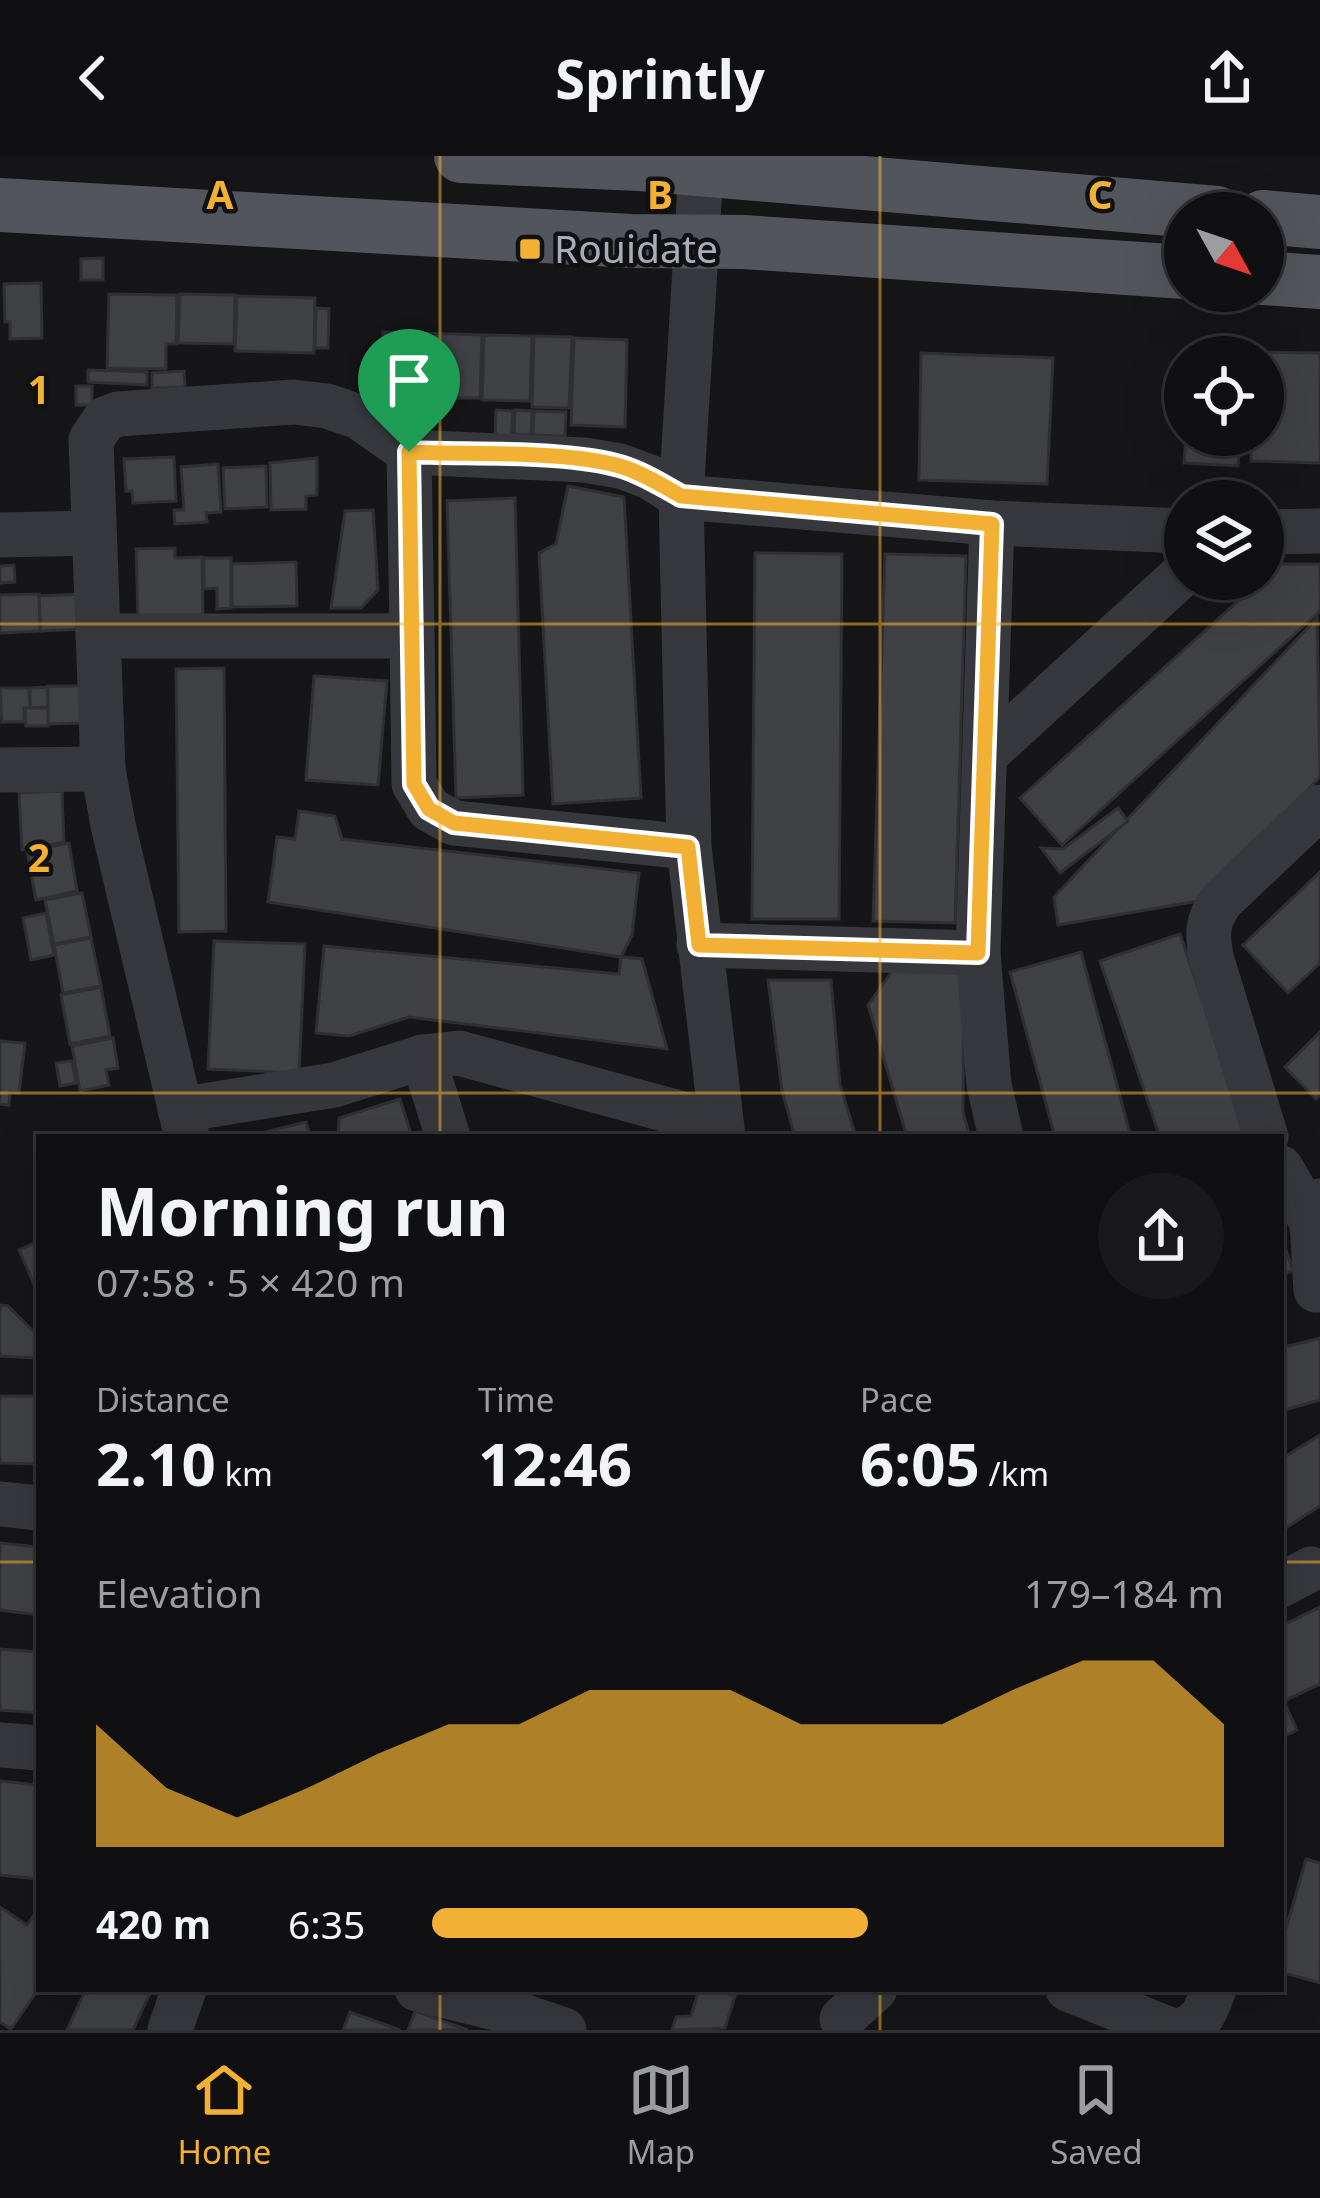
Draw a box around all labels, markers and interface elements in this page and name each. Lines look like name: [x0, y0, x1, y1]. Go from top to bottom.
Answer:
text: Sprintly: [555, 41, 765, 115]
icon: back: [60, 45, 126, 111]
icon: share: [1194, 45, 1260, 111]
text: A: [207, 167, 234, 220]
text: B: [647, 167, 673, 220]
text: C: [1087, 167, 1113, 220]
north arrow: [1164, 192, 1284, 312]
map controls: [1164, 192, 1284, 600]
place label: Rouidate: [554, 221, 718, 274]
marker: Rouidate: [517, 236, 543, 262]
pin: [358, 329, 460, 452]
button: locate: [1164, 336, 1284, 456]
icon: arrive: [376, 347, 442, 413]
text: 1: [28, 362, 50, 415]
button: layers: [1164, 480, 1284, 600]
text: 2: [28, 830, 50, 883]
text: Morning run: [96, 1165, 509, 1255]
button: share: [1098, 1173, 1224, 1299]
text: 07:58 · 5 × 420 m: [96, 1255, 405, 1308]
text: Distance: [96, 1377, 230, 1422]
text: Time: [478, 1377, 554, 1422]
text: Pace: [860, 1377, 933, 1422]
text: 2.10: [96, 1422, 216, 1504]
text: 12:46: [478, 1422, 632, 1504]
text: 6:05: [860, 1422, 980, 1504]
text: km: [216, 1451, 273, 1496]
text: /km: [980, 1451, 1049, 1496]
text: Elevation: [96, 1566, 263, 1619]
text: 179–184 m: [1024, 1566, 1224, 1619]
text: 420 m: [96, 1897, 211, 1950]
text: 6:35: [288, 1897, 365, 1950]
tab: Home: [178, 2057, 271, 2174]
tab: Map: [626, 2057, 695, 2174]
tab: Saved: [1050, 2057, 1142, 2174]

